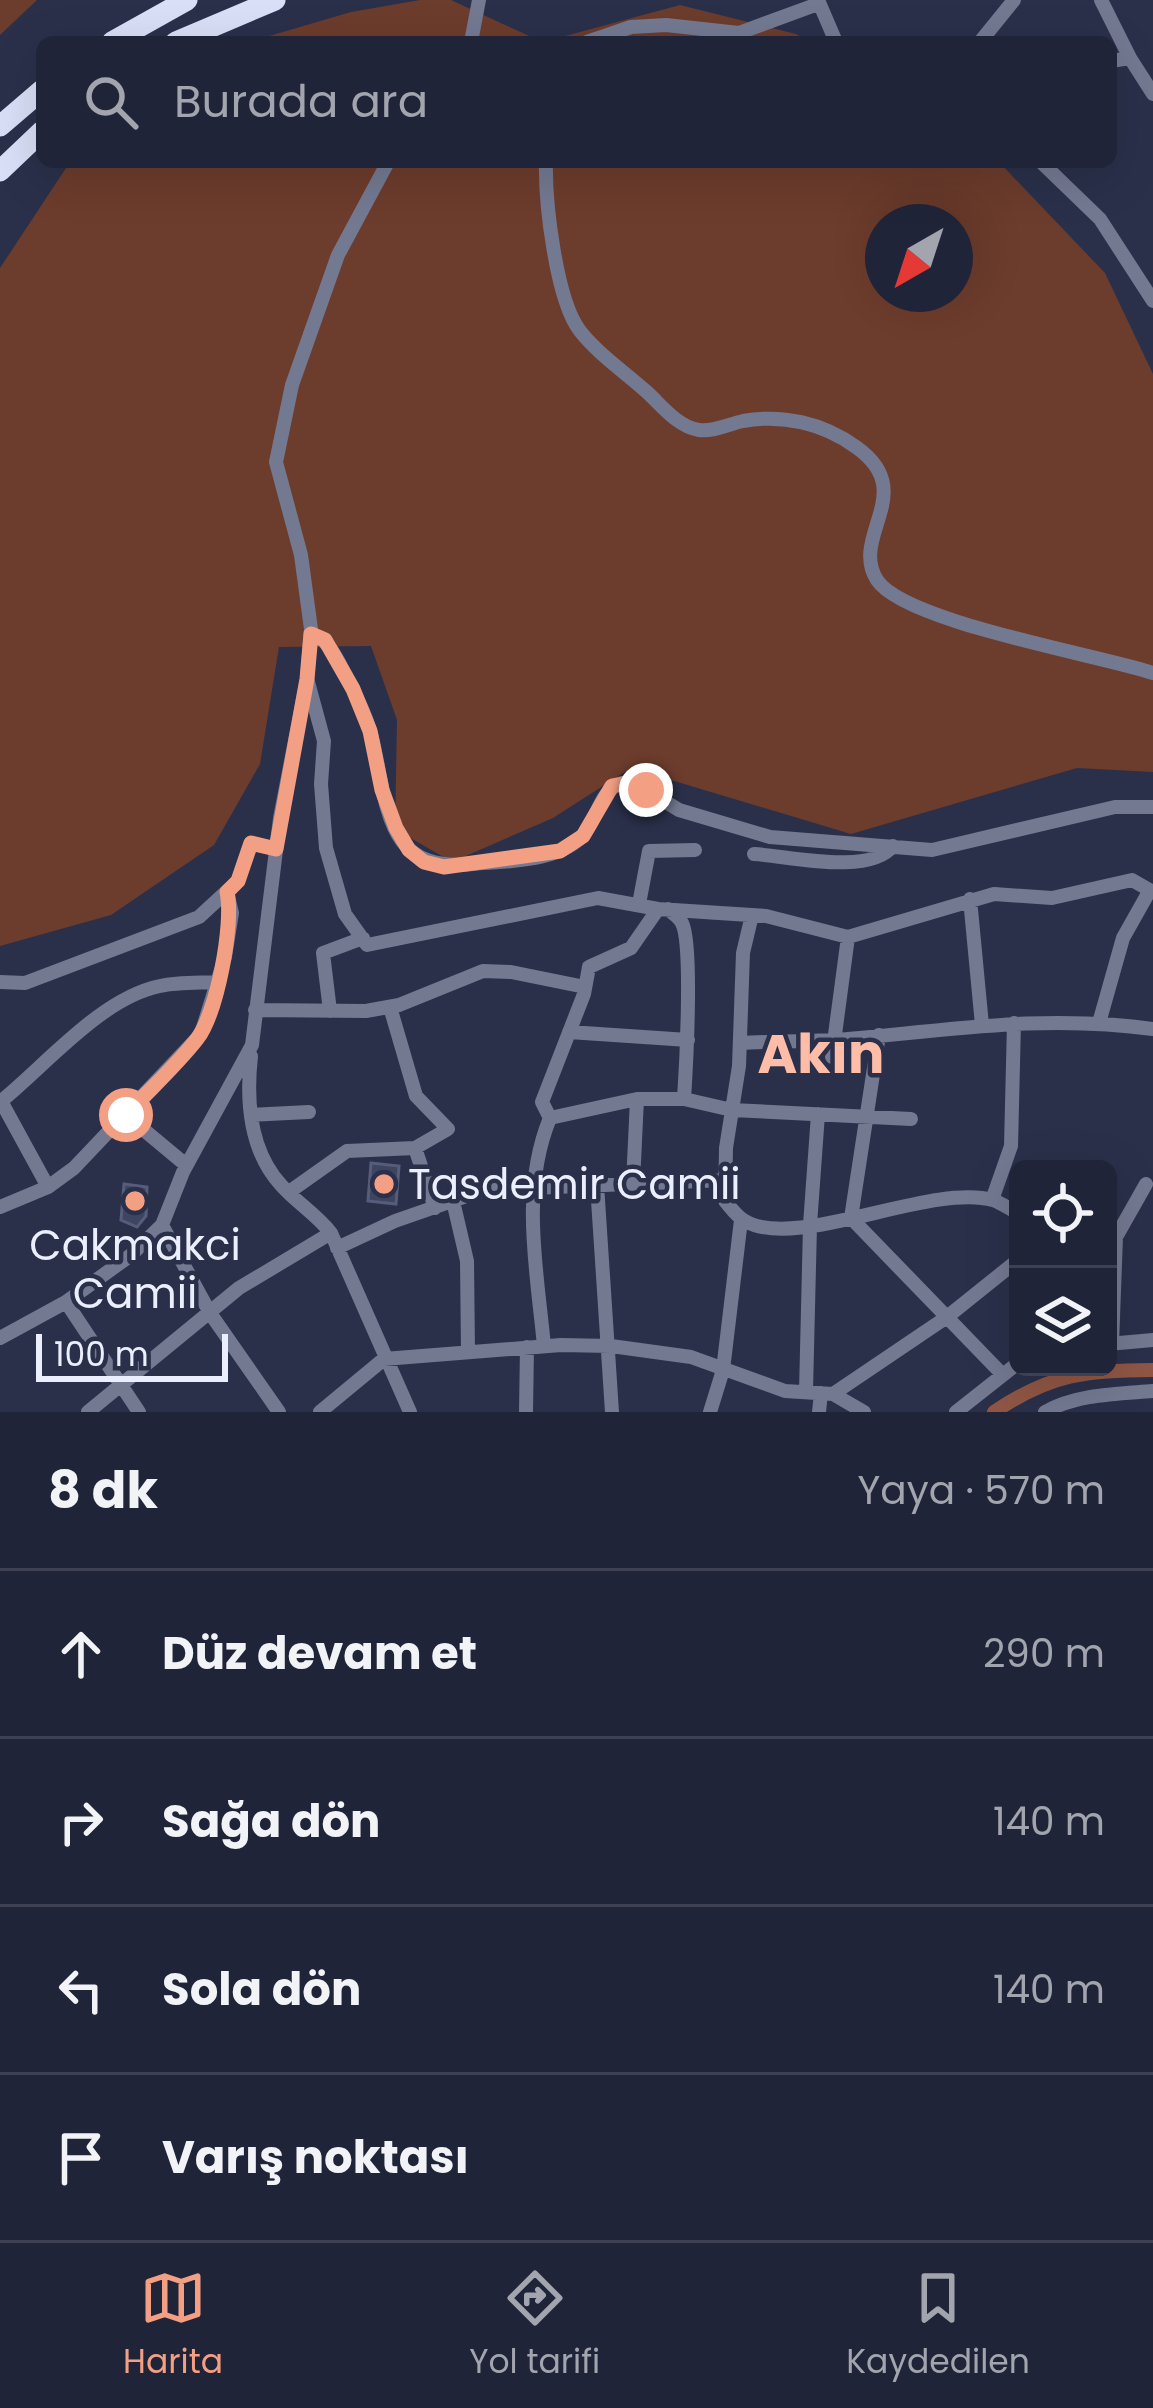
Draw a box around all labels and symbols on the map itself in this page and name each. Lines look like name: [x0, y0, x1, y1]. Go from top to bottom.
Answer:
north arrow: [865, 204, 973, 312]
route end: [619, 763, 673, 817]
district label: Akın: [758, 1016, 884, 1092]
route start: [99, 1088, 153, 1142]
place label: Tasdemir Camii: [408, 1155, 741, 1214]
marker: Tasdemir Camii: [371, 1171, 397, 1197]
marker: Cakmakci Camii: [122, 1188, 148, 1214]
place label: Cakmakci Camii: [29, 1216, 241, 1323]
scale bar: [36, 1328, 228, 1381]

